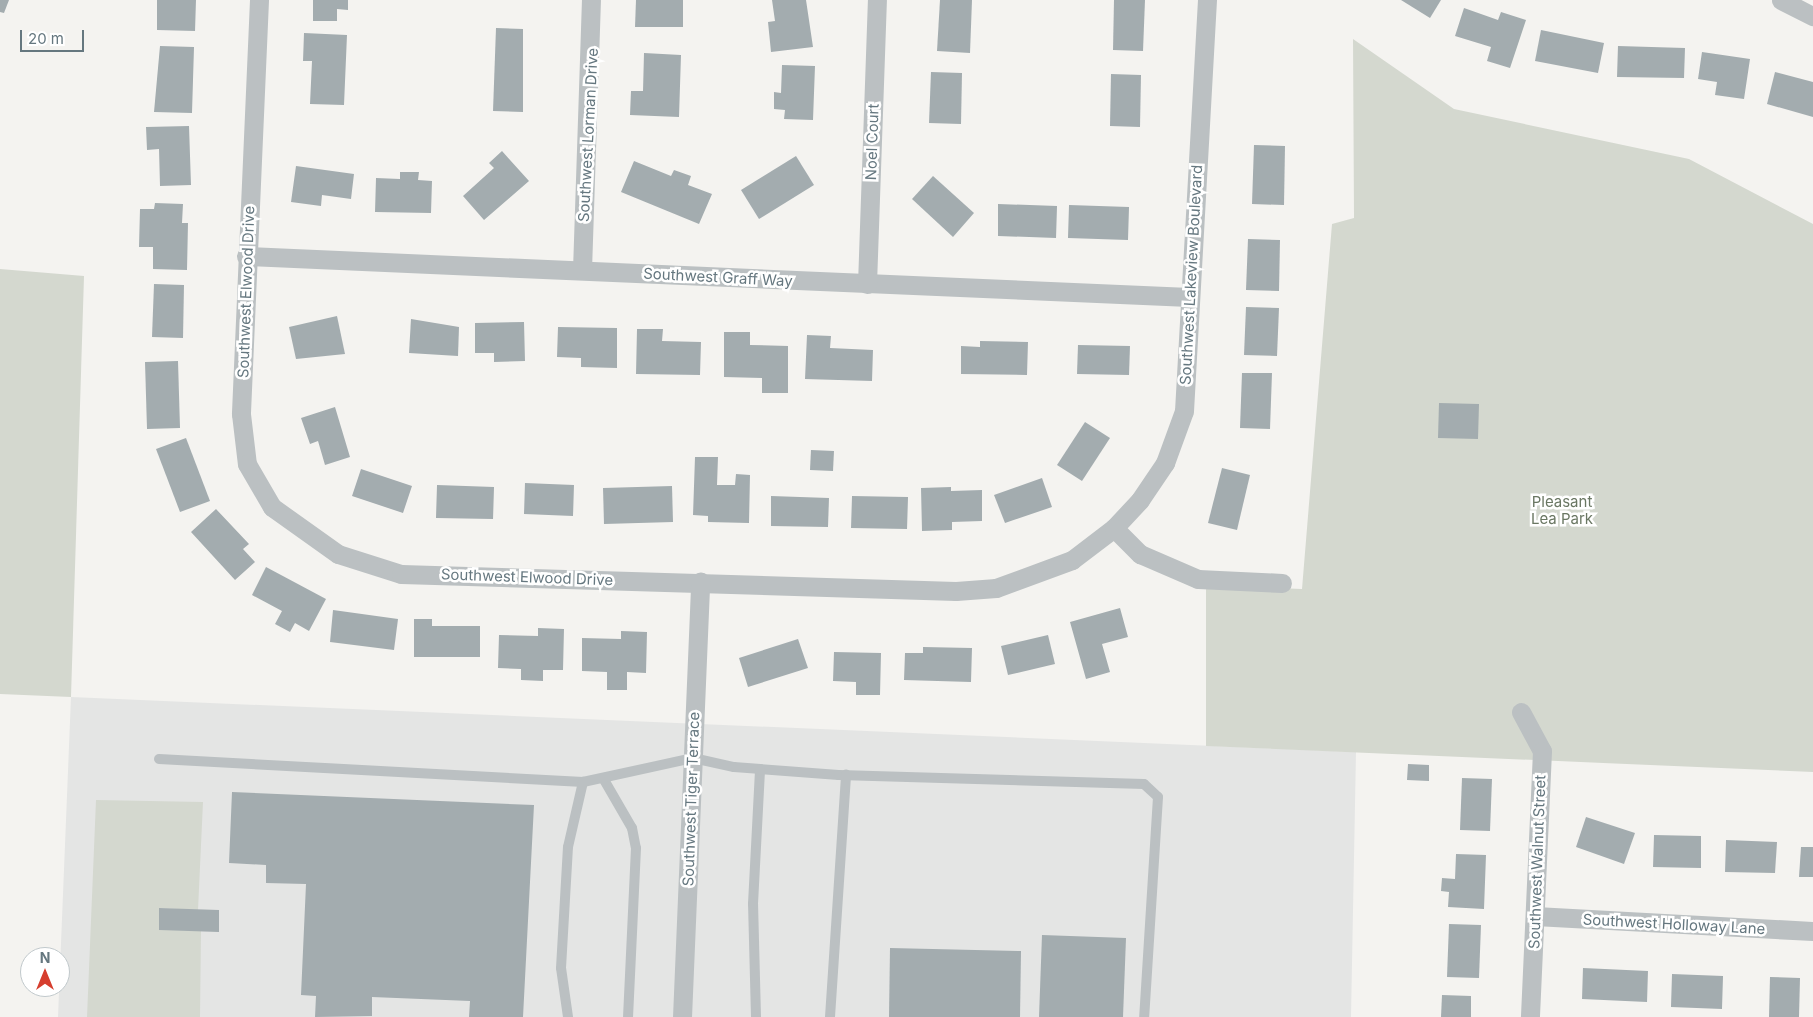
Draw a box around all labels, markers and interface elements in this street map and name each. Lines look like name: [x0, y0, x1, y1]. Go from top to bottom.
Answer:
scale bar: [22, 20, 86, 52]
text: 20 m: [28, 29, 64, 48]
street label: Southwest Lorman Drive: [574, 48, 602, 222]
street label: Noel Court: [862, 103, 882, 181]
street label: Southwest Lakeview Boulevard: [1176, 164, 1206, 386]
street label: Southwest Elwood Drive: [234, 206, 258, 378]
street label: Southwest Graff Way: [643, 264, 793, 290]
park label: Pleasant Lea Park: [1531, 492, 1593, 527]
street label: Southwest Elwood Drive: [441, 565, 613, 589]
street label: Southwest Tiger Terrace: [679, 711, 703, 887]
street label: Southwest Walnut Street: [1525, 775, 1549, 949]
street label: Southwest Holloway Lane: [1582, 910, 1766, 938]
north arrow: [20, 947, 70, 997]
text: N: [40, 949, 50, 966]

